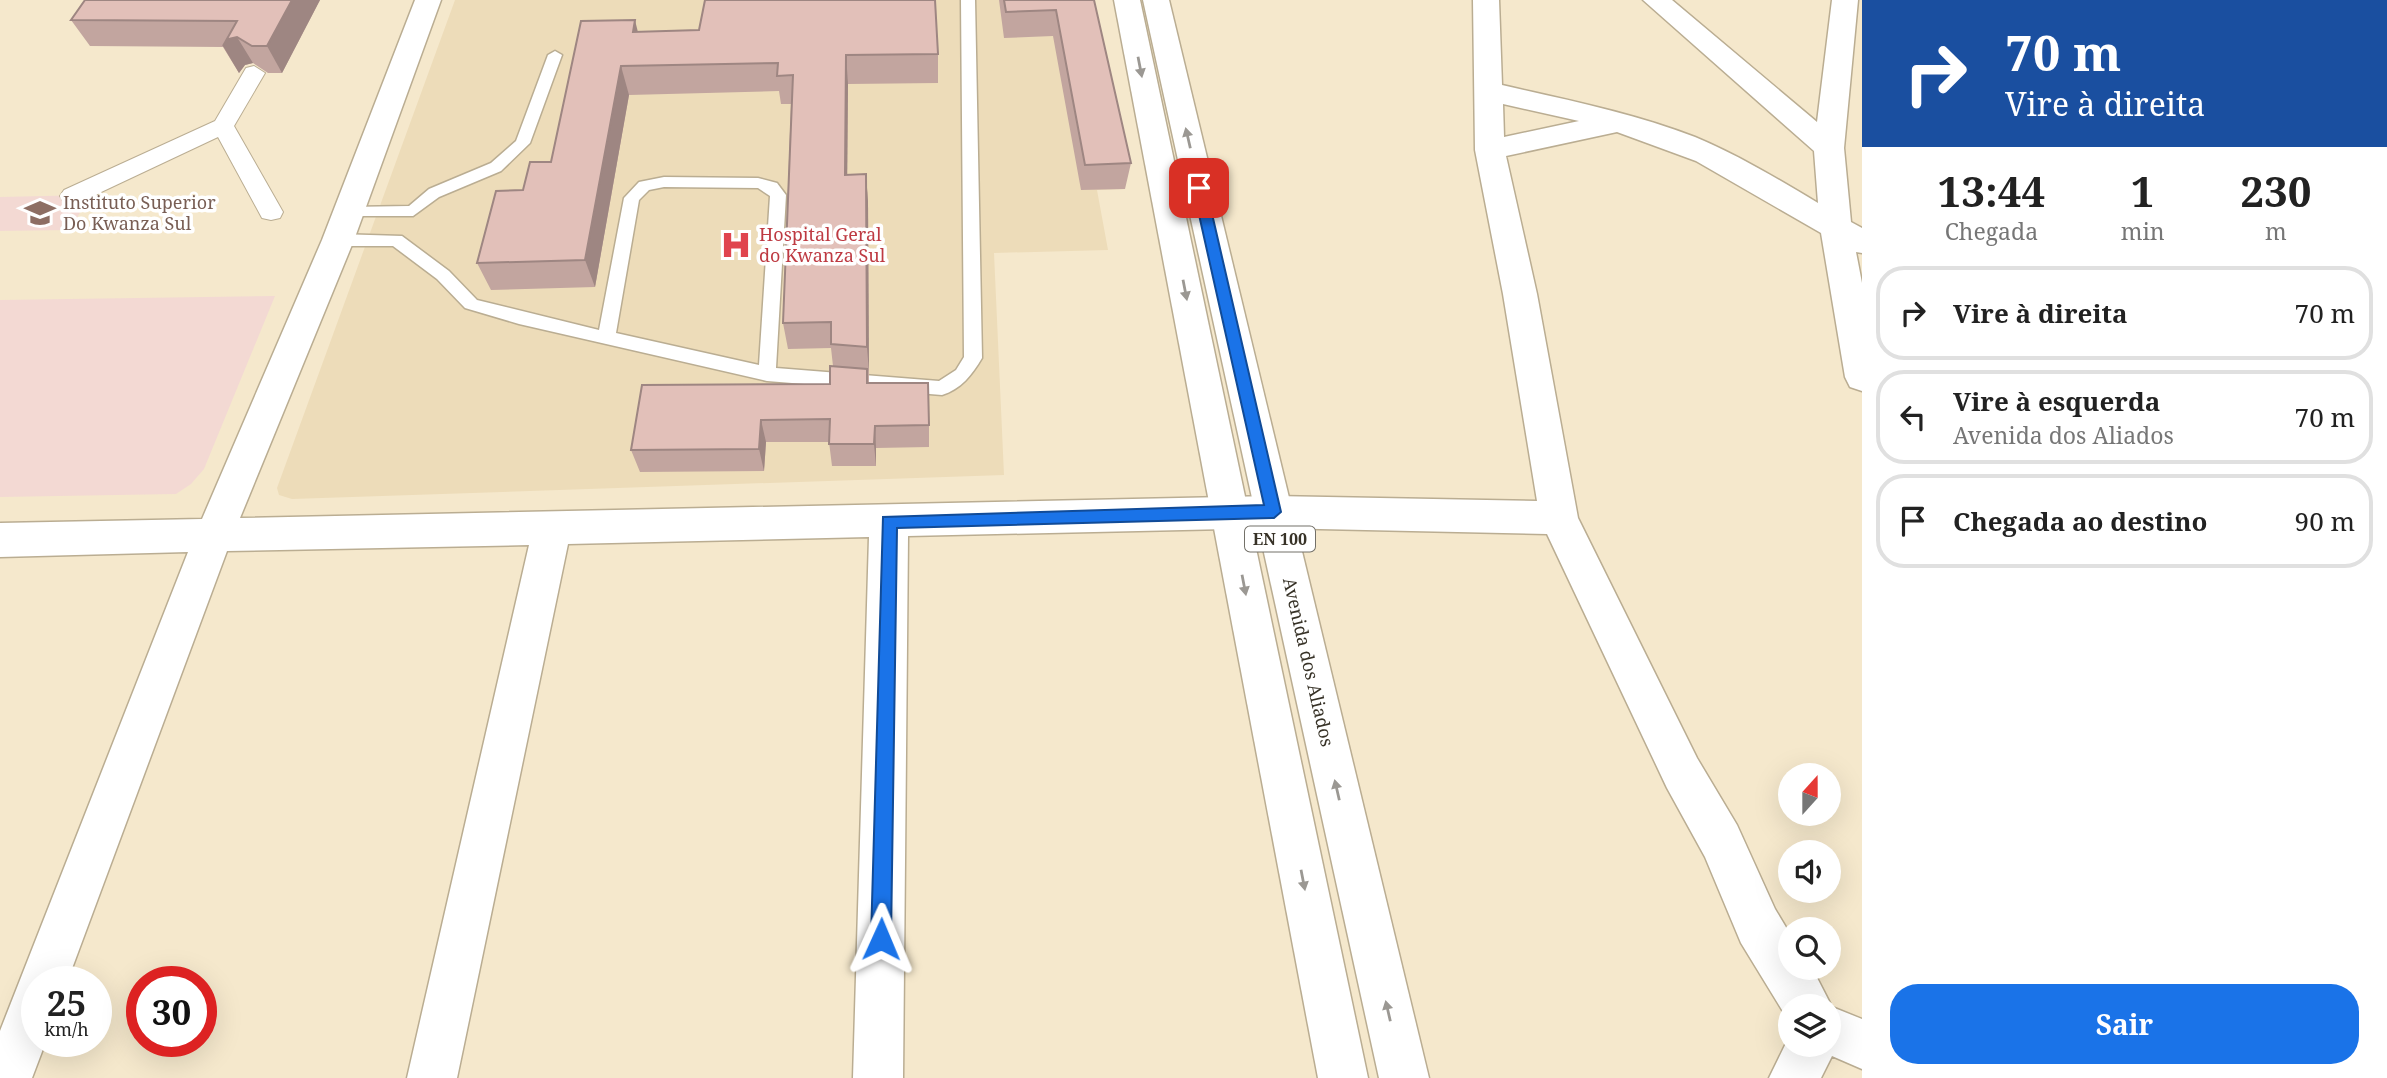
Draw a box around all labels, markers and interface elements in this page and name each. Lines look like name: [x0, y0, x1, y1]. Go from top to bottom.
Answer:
text: 70 m: [2005, 19, 2121, 85]
icon: right: [1890, 28, 1981, 119]
one-way arrow: [1135, 56, 1146, 78]
text: Vire à direita: [2005, 82, 2205, 125]
one-way arrow: [1182, 127, 1193, 149]
pin: [1169, 158, 1229, 218]
text: 13:44: [1938, 162, 2045, 219]
text: 1: [2131, 162, 2155, 219]
text: 230: [2240, 162, 2311, 219]
icon: arrive: [1180, 169, 1218, 207]
place label: Instituto Superior Do Kwanza Sul: [63, 190, 216, 235]
school or university icon: Instituto Superior Do Kwanza Sul: [23, 196, 57, 230]
text: Chegada: [1945, 215, 2038, 247]
text: min: [2121, 215, 2165, 247]
text: m: [2265, 215, 2287, 247]
place label: Hospital Geral do Kwanza Sul: [759, 222, 886, 267]
hospital icon: Hospital Geral do Kwanza Sul: [719, 228, 753, 262]
one-way arrow: [1179, 279, 1190, 301]
icon: right: [1894, 294, 1932, 332]
text: Vire à direita: [1953, 295, 2128, 331]
text: 70 m: [2295, 295, 2355, 331]
text: Vire à esquerda: [1953, 383, 2160, 419]
icon: left: [1894, 398, 1932, 436]
text: 70 m: [2295, 399, 2355, 435]
text: Avenida dos Aliados: [1953, 419, 2174, 451]
icon: arrive: [1894, 502, 1932, 540]
text: Chegada ao destino: [1953, 503, 2208, 539]
text: 90 m: [2295, 503, 2355, 539]
road number: EN 100: [1245, 526, 1315, 552]
one-way arrow: [1239, 574, 1250, 596]
street label: Avenida dos Aliados: [1278, 575, 1340, 749]
north arrow: [1778, 763, 1841, 826]
map controls: [1778, 763, 1841, 1057]
one-way arrow: [1332, 779, 1343, 801]
button: sound: [1778, 840, 1841, 903]
one-way arrow: [1298, 869, 1309, 891]
position arrow: [844, 902, 918, 976]
button: search: [1778, 917, 1841, 980]
speed limit sign: 30: [126, 966, 217, 1057]
text: 25: [47, 979, 86, 1026]
button: Sair: [1890, 984, 2359, 1064]
button: layers: [1778, 994, 1841, 1057]
one-way arrow: [1383, 1000, 1394, 1022]
text: km/h: [44, 1017, 89, 1041]

